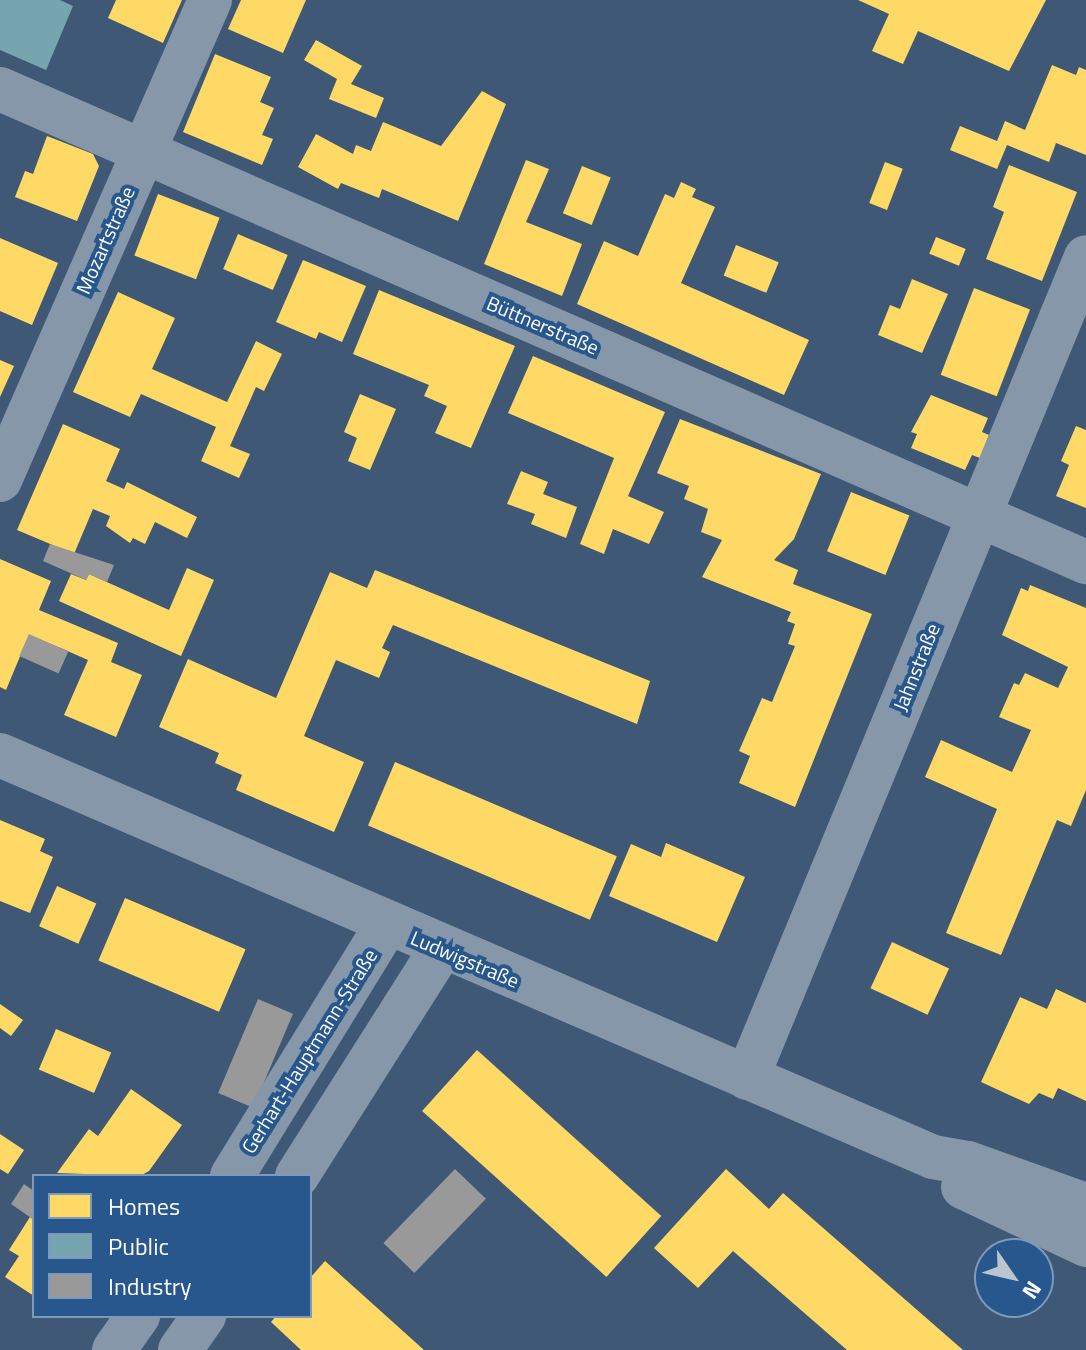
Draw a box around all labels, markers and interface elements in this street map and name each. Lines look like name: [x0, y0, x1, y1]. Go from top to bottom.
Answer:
street label: Mozartstraße: [71, 183, 139, 297]
street label: Büttnerstraße: [483, 291, 603, 359]
street label: Jahnstraße: [888, 620, 944, 714]
street label: Ludwigstraße: [407, 925, 523, 993]
street label: Gerhart-Hauptmann-Straße: [236, 944, 382, 1158]
legend: [32, 1174, 312, 1318]
text: Homes: [108, 1188, 180, 1224]
text: Public: [108, 1228, 169, 1264]
north arrow: [974, 1238, 1054, 1318]
text: Industry: [108, 1268, 192, 1304]
text: N: [1014, 1274, 1051, 1306]

